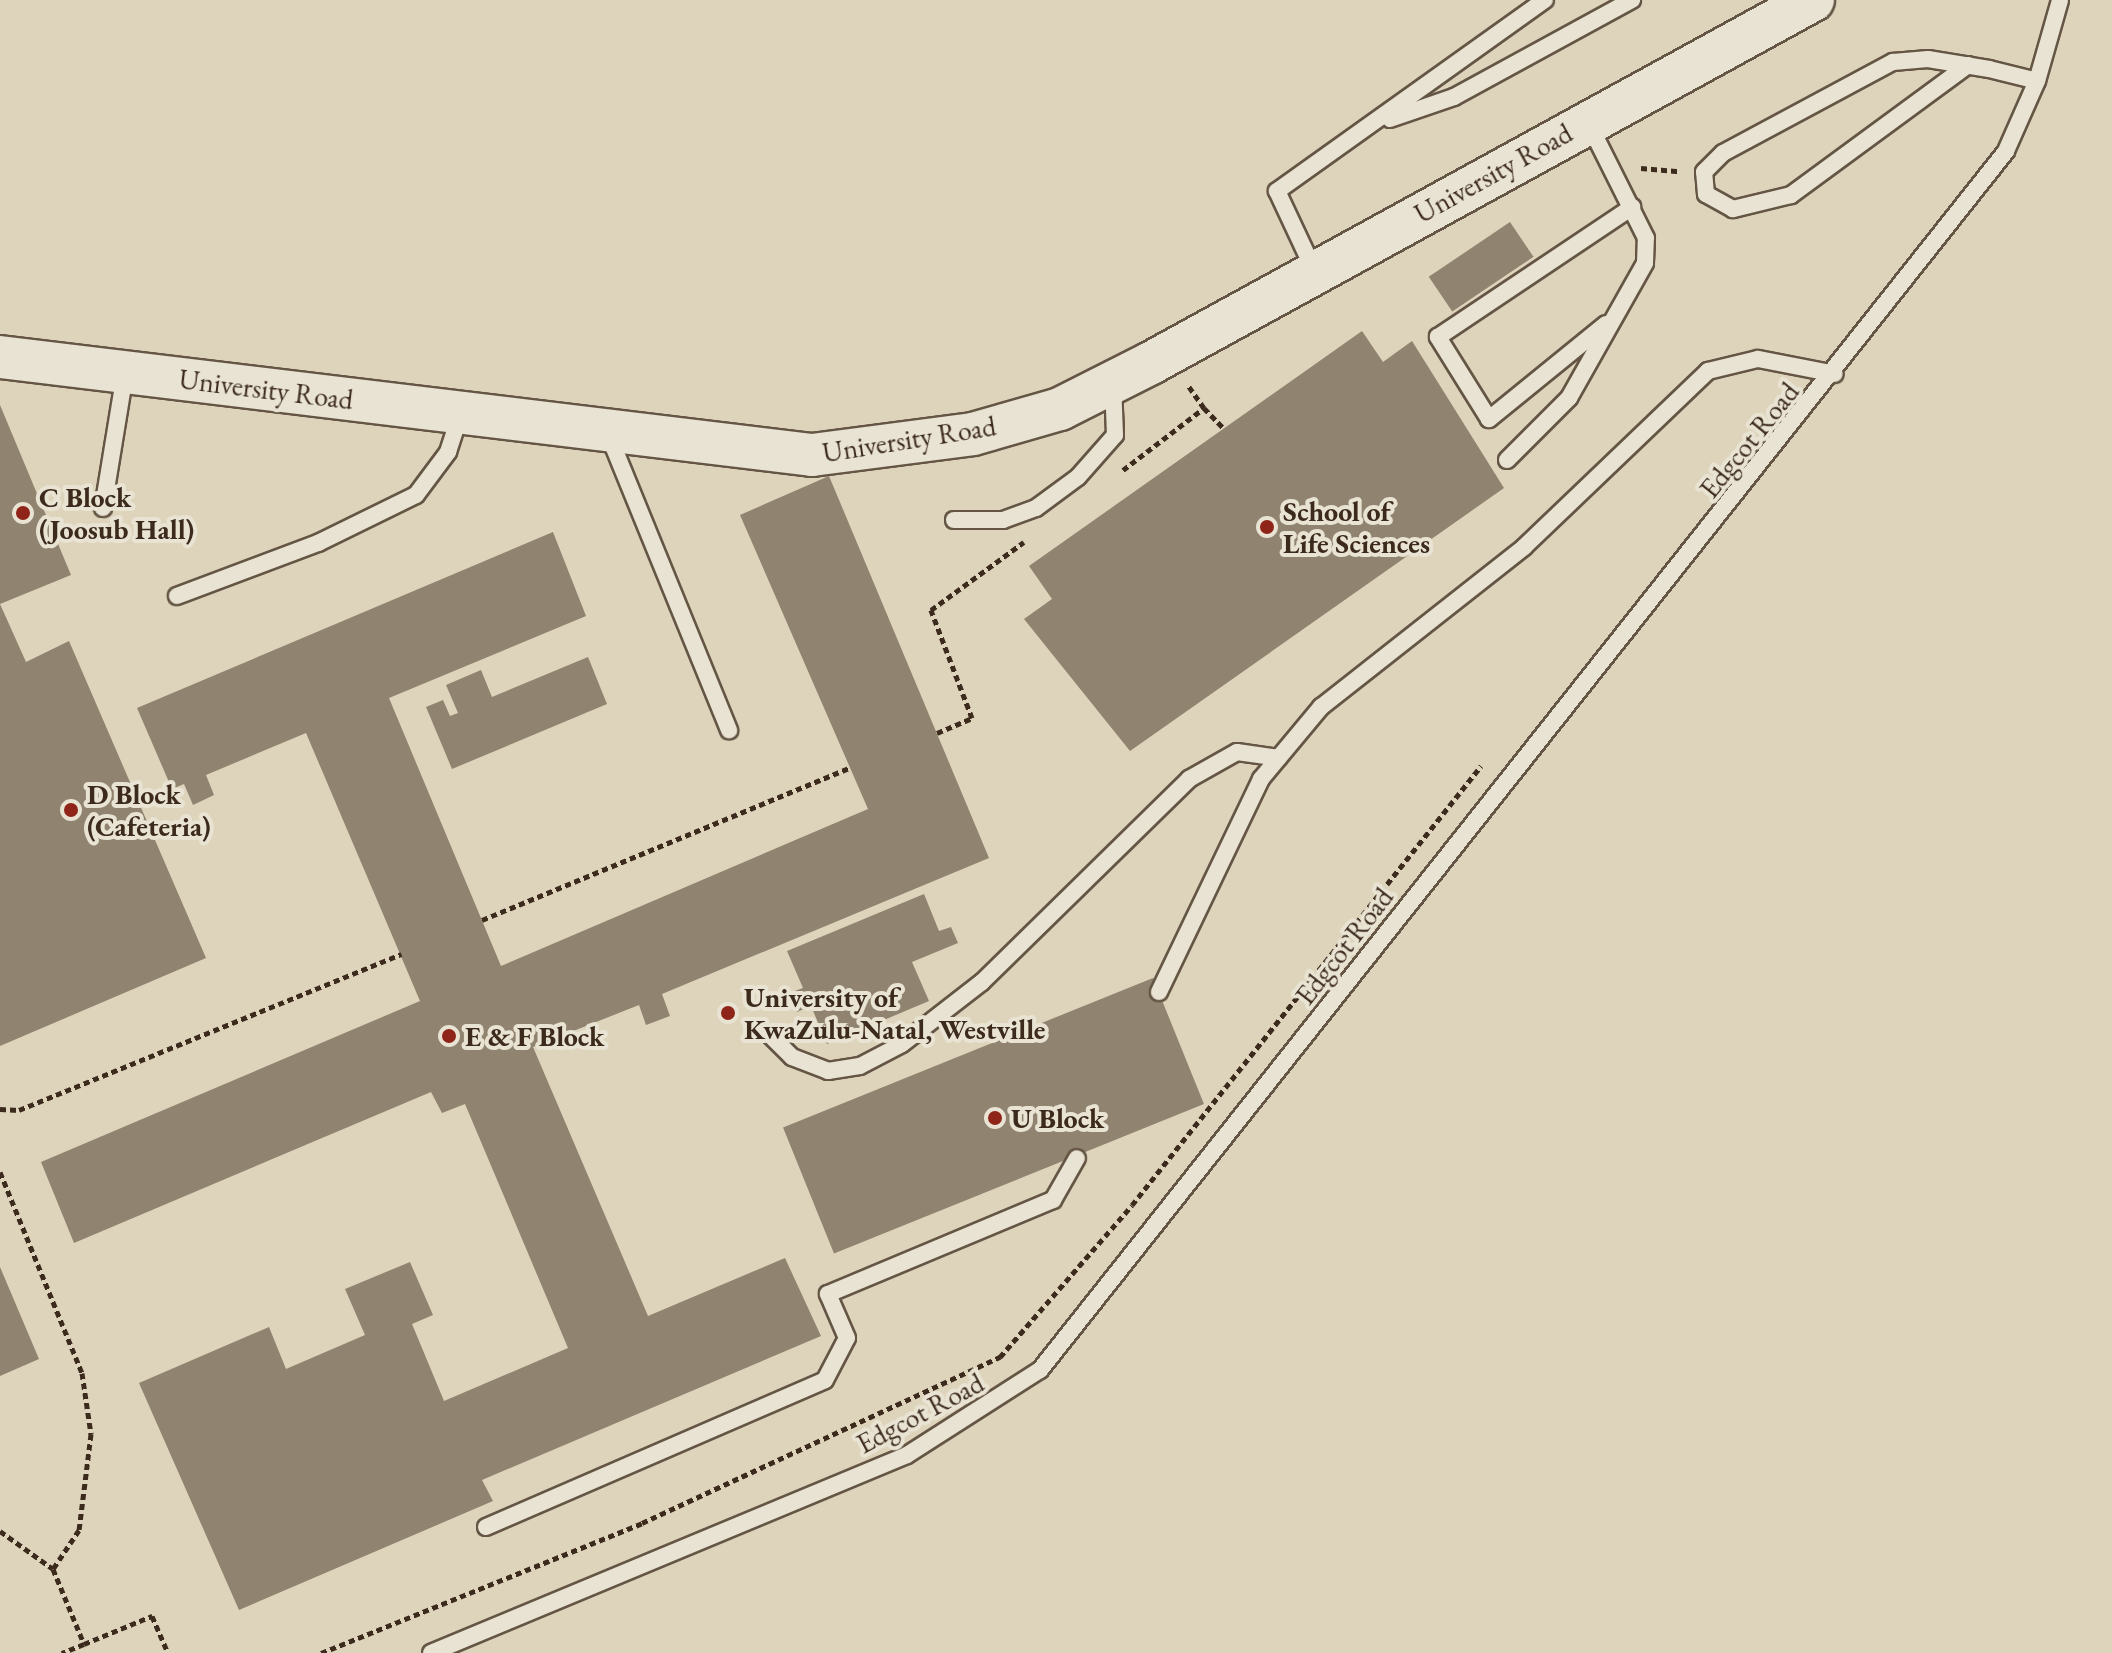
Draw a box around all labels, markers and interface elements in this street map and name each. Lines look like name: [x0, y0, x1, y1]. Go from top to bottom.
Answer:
street label: University Road: [1408, 116, 1578, 230]
street label: University Road: [177, 362, 355, 416]
street label: Edgcot Road: [1692, 375, 1806, 505]
street label: University Road: [820, 409, 998, 469]
place label: C Block (Joosub Hall): [39, 480, 194, 546]
place label: School of Life Sciences: [1283, 494, 1430, 560]
marker: C Block (Joosub Hall): [14, 504, 32, 522]
marker: School of Life Sciences: [1258, 518, 1276, 536]
place label: D Block (Cafeteria): [87, 777, 211, 843]
marker: D Block (Cafeteria): [62, 801, 80, 819]
street label: Edgcot Road: [1288, 881, 1400, 1011]
place label: University of KwaZulu-Natal, Westville: [744, 980, 1045, 1046]
marker: University of KwaZulu-Natal, Westville: [719, 1004, 737, 1022]
place label: E & F Block: [465, 1019, 604, 1053]
marker: E & F Block: [440, 1027, 458, 1045]
place label: U Block: [1011, 1101, 1104, 1135]
marker: U Block: [986, 1109, 1004, 1127]
street label: Edgcot Road: [851, 1366, 989, 1460]

